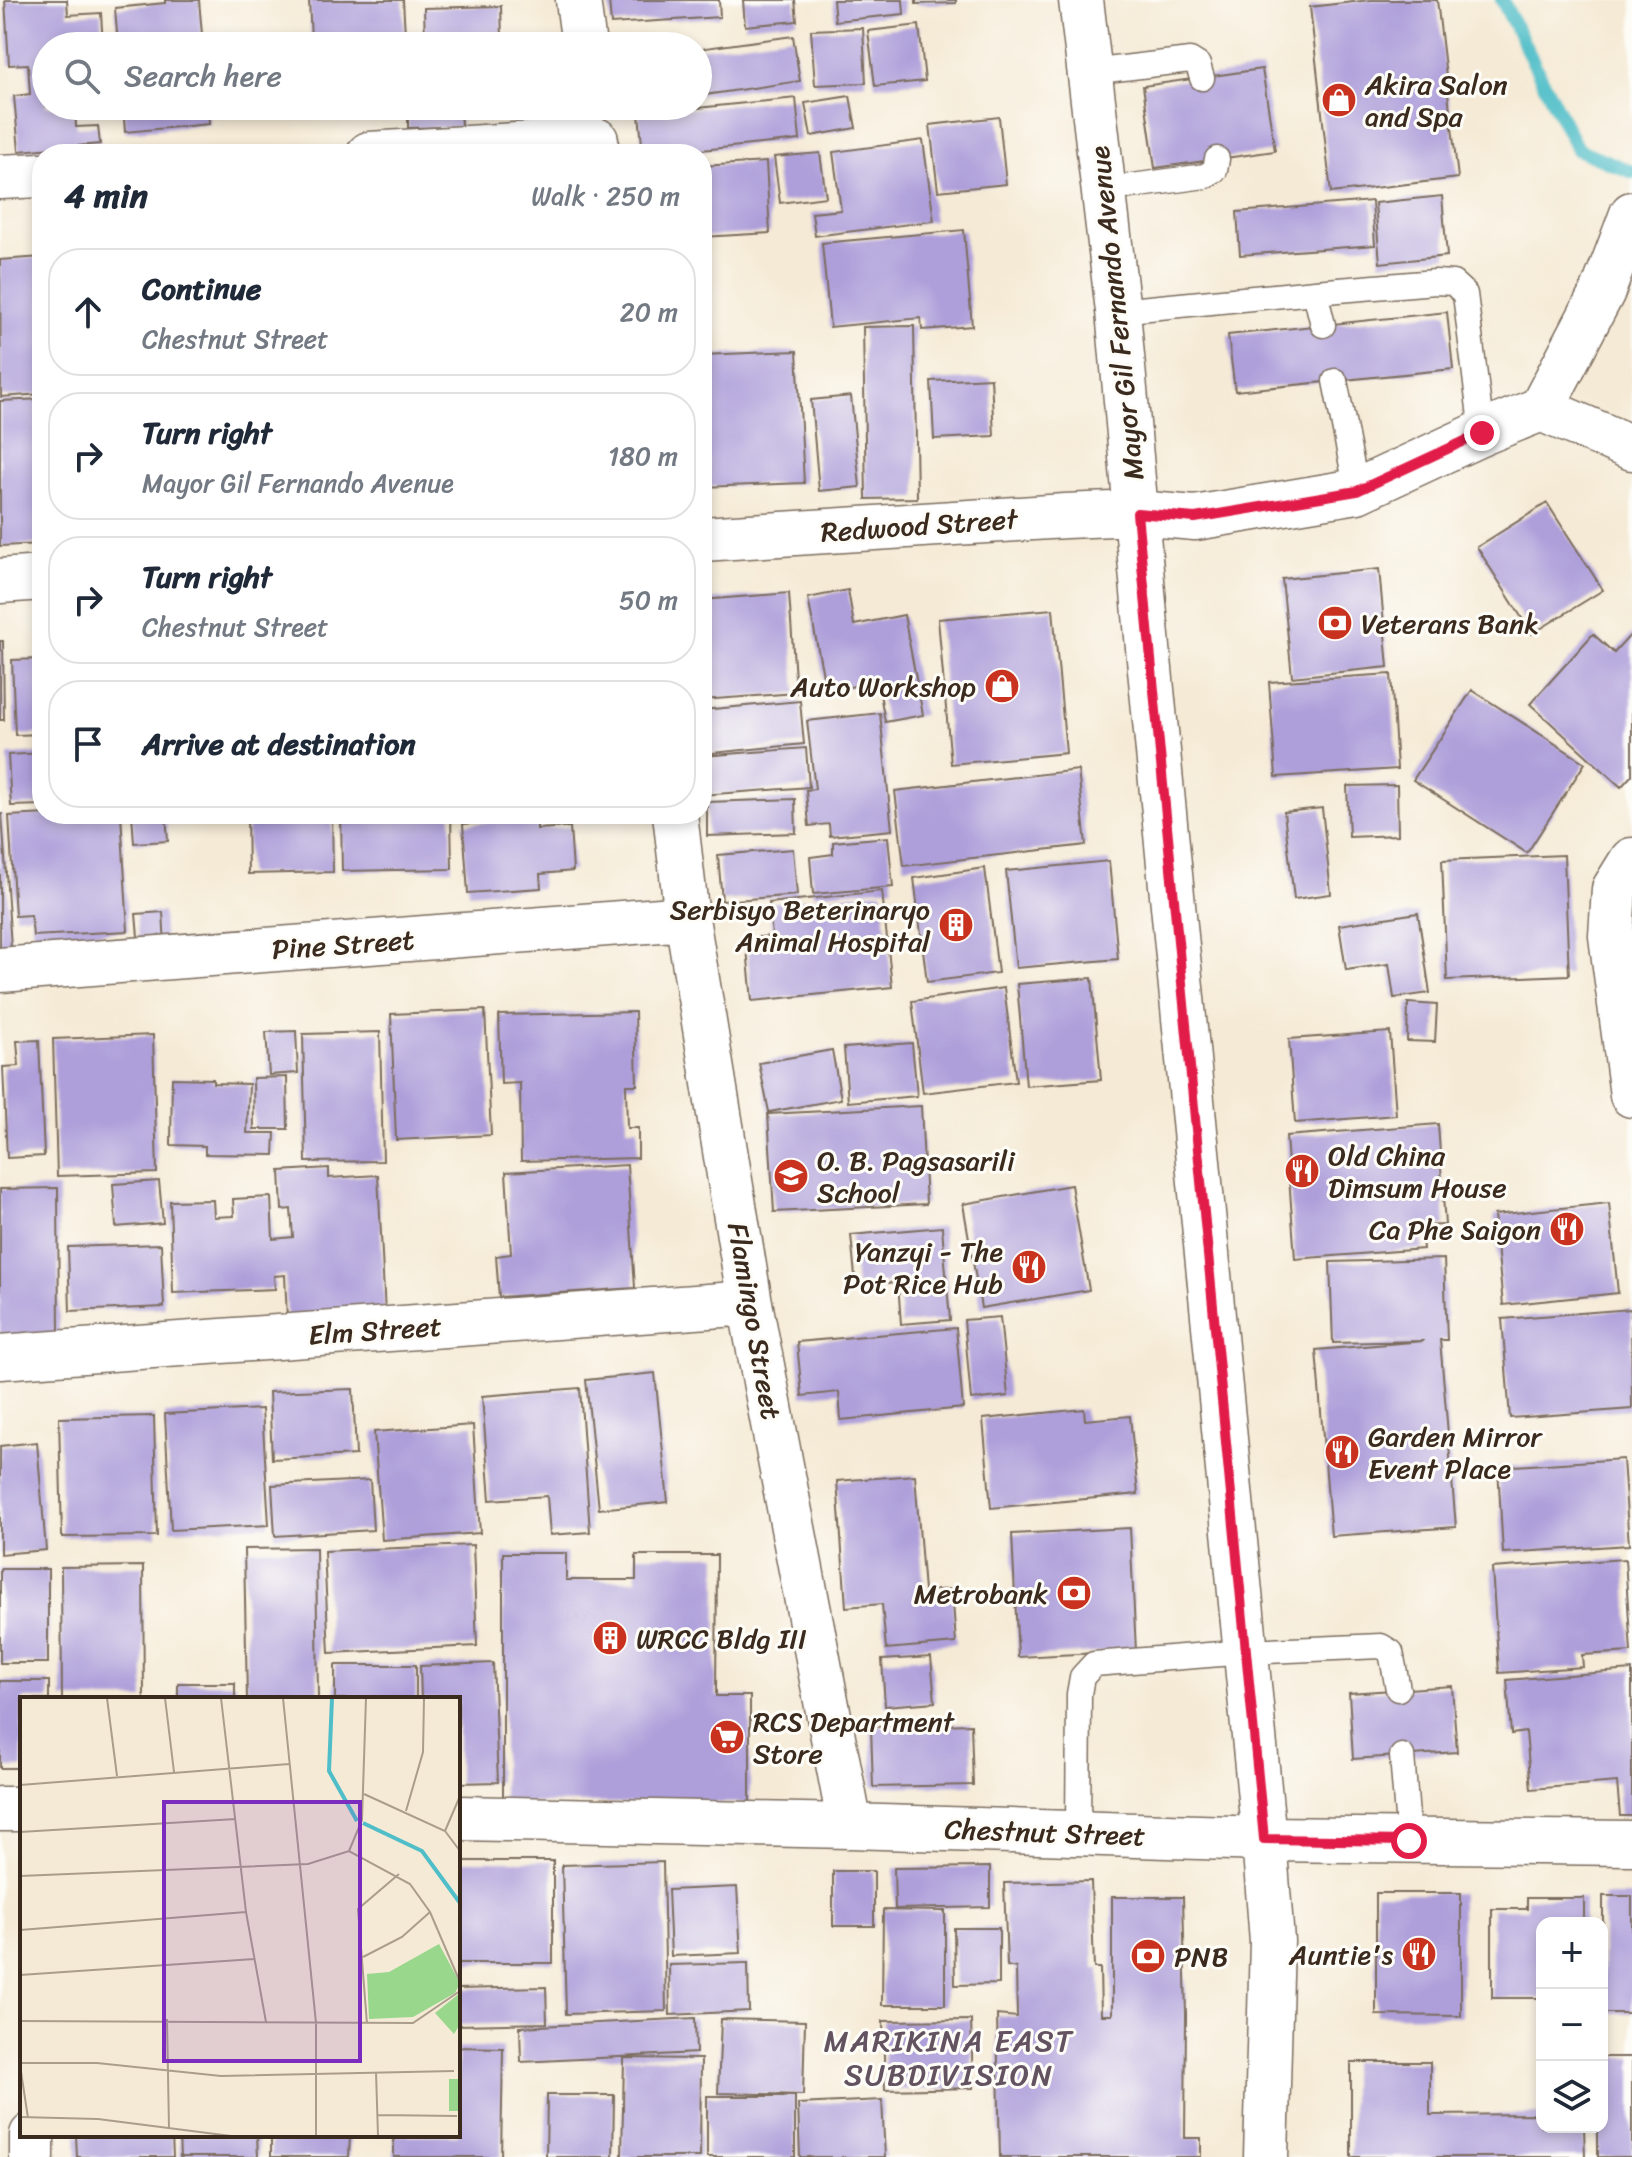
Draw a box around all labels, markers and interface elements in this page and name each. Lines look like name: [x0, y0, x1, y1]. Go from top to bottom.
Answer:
search box: [32, 32, 712, 120]
text: Search here: [124, 49, 282, 103]
icon: search: [60, 54, 104, 98]
place label: Akira Salon and Spa: [1364, 60, 1508, 141]
shop icon: Akira Salon and Spa: [1320, 81, 1358, 119]
street label: Mayor Gil Fernando Avenue: [1075, 143, 1158, 482]
text: 4 min: [64, 166, 148, 226]
text: Walk · 250 m: [531, 173, 680, 219]
text: Continue: [142, 262, 261, 316]
text: 20 m: [620, 289, 678, 335]
icon: ahead: [66, 290, 110, 334]
text: Chestnut Street: [142, 316, 328, 362]
text: Turn right: [142, 406, 272, 460]
route end: [1464, 415, 1500, 451]
text: 180 m: [608, 433, 678, 479]
icon: right: [66, 434, 110, 478]
text: Mayor Gil Fernando Avenue: [142, 460, 454, 506]
street label: Redwood Street: [819, 494, 1021, 557]
text: Turn right: [142, 550, 272, 604]
text: 50 m: [619, 577, 678, 623]
icon: right: [66, 578, 110, 622]
place label: Veterans Bank: [1361, 599, 1539, 648]
text: Chestnut Street: [142, 604, 328, 650]
bank icon: Veterans Bank: [1316, 604, 1354, 642]
place label: Auto Workshop: [790, 662, 976, 711]
shop icon: Auto Workshop: [983, 667, 1021, 705]
text: Arrive at destination: [142, 717, 416, 771]
icon: arrive: [66, 722, 110, 766]
place label: Serbisyo Beterinaryo Animal Hospital: [670, 885, 931, 966]
building icon: Serbisyo Beterinaryo Animal Hospital: [937, 906, 975, 944]
street label: Pine Street: [270, 915, 416, 974]
place label: Old China Dimsum House: [1328, 1131, 1507, 1212]
place label: O. B. Pagsasarili School: [817, 1136, 1016, 1217]
restaurant icon: Old China Dimsum House: [1283, 1152, 1321, 1190]
school or university icon: O. B. Pagsasarili School: [772, 1157, 810, 1195]
place label: Ca Phe Saigon: [1369, 1205, 1541, 1254]
restaurant icon: Ca Phe Saigon: [1548, 1210, 1586, 1248]
street label: Flamingo Street: [713, 1219, 796, 1423]
place label: Yanzyi - The Pot Rice Hub: [843, 1227, 1003, 1308]
restaurant icon: Yanzyi - The Pot Rice Hub: [1010, 1248, 1048, 1286]
street label: Elm Street: [307, 1301, 443, 1360]
place label: Garden Mirror Event Place: [1368, 1412, 1543, 1493]
restaurant icon: Garden Mirror Event Place: [1323, 1433, 1361, 1471]
place label: Metrobank: [914, 1569, 1048, 1618]
bank icon: Metrobank: [1055, 1574, 1093, 1612]
place label: WRCC Bldg III: [636, 1614, 807, 1663]
building icon: WRCC Bldg III: [591, 1619, 629, 1657]
inset map: [20, 1697, 460, 2137]
place label: RCS Department Store: [753, 1697, 956, 1778]
supermarket icon: RCS Department Store: [708, 1718, 746, 1756]
street label: Chestnut Street: [944, 1805, 1146, 1860]
route start: [1391, 1823, 1427, 1859]
map controls: [1536, 1917, 1608, 2133]
button: +: [1536, 1917, 1608, 1989]
place label: Auntie's: [1288, 1930, 1394, 1979]
place label: PNB: [1174, 1932, 1229, 1981]
restaurant icon: Auntie's: [1400, 1935, 1438, 1973]
bank icon: PNB: [1129, 1937, 1167, 1975]
button: −: [1536, 1989, 1608, 2061]
district label: MARIKINA EAST SUBDIVISION: [824, 2014, 1075, 2102]
button: layers: [1536, 2061, 1608, 2133]

